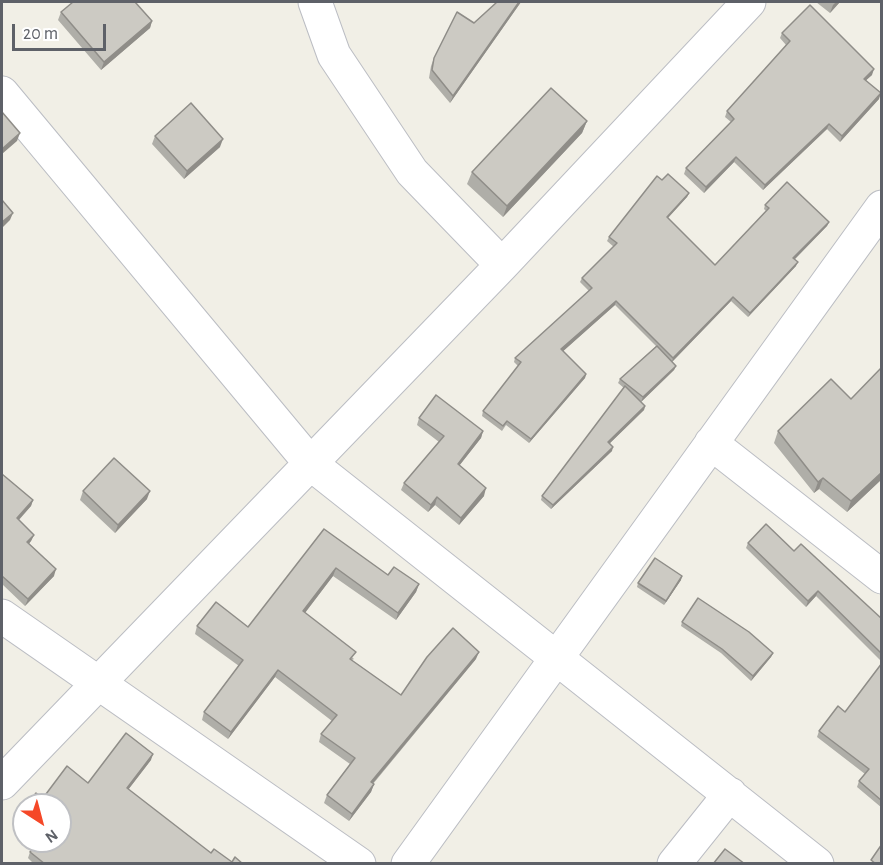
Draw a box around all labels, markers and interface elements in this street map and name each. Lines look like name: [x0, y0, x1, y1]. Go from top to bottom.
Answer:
scale bar: [15, 12, 110, 50]
text: 20 m: [23, 25, 58, 43]
north arrow: [12, 793, 72, 853]
text: N: [42, 826, 61, 846]

